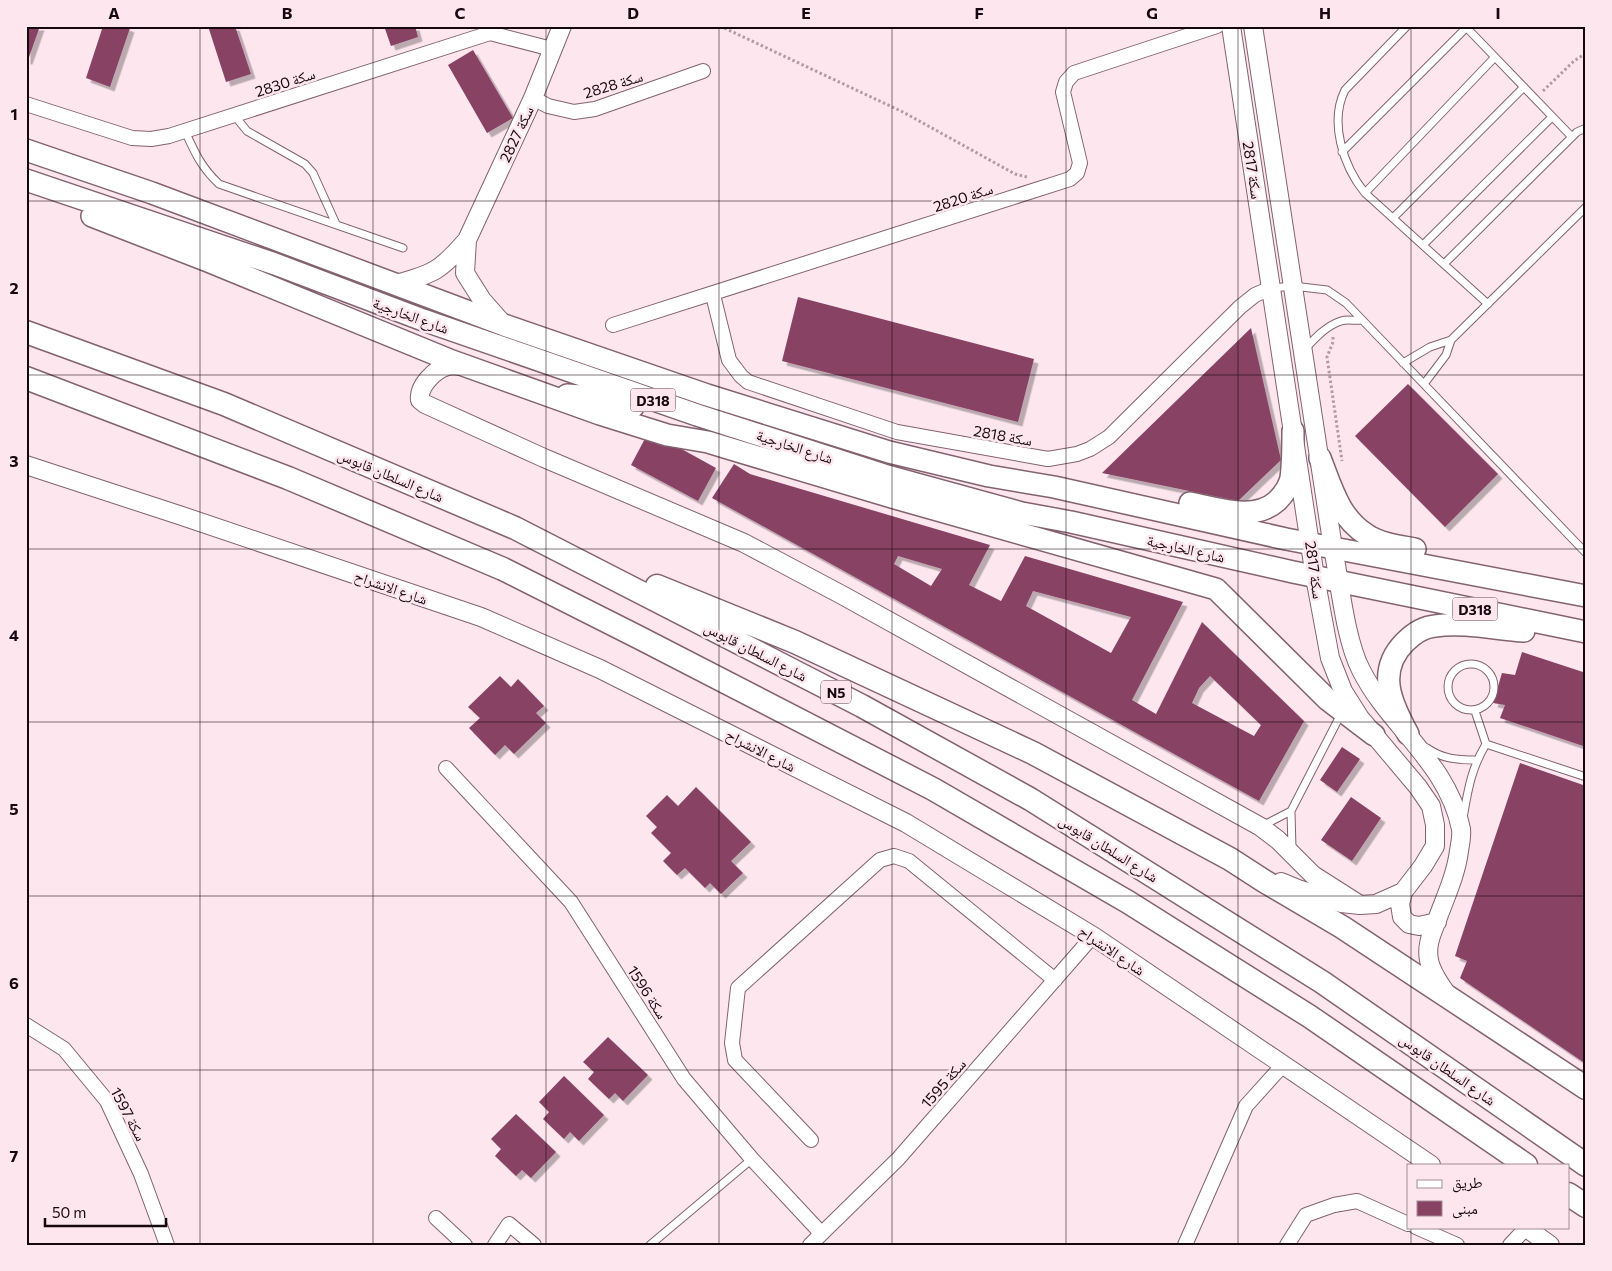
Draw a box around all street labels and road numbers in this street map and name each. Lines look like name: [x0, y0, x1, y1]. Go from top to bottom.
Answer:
street label: سكة 2830: [253, 64, 317, 100]
street label: سكة 2828: [581, 66, 645, 102]
street label: سكة 2827: [495, 103, 537, 165]
street label: سكة 2817: [1240, 140, 1266, 200]
street label: سكة 2820: [931, 179, 995, 215]
street label: شارع الخارجية: [370, 293, 452, 339]
road number: D318: [630, 388, 676, 412]
street label: سكة 2818: [972, 421, 1034, 449]
street label: شارع الخارجية: [754, 425, 836, 469]
street label: شارع السلطان قابوس: [335, 445, 447, 507]
street label: شارع الخارجية: [1145, 530, 1227, 568]
street label: سكة 2817: [1302, 540, 1328, 600]
street label: شارع الانشراح: [352, 566, 430, 610]
road number: D318: [1452, 598, 1498, 620]
street label: شارع السلطان قابوس: [701, 617, 811, 687]
road number: N5: [821, 680, 851, 704]
street label: شارع الانشراح: [722, 725, 799, 777]
street label: شارع السلطان قابوس: [1055, 810, 1162, 887]
street label: شارع الانشراح: [1074, 921, 1149, 980]
street label: سكة 1596: [624, 962, 672, 1022]
street label: شارع السلطان قابوس: [1395, 1029, 1500, 1111]
street label: سكة 1595: [917, 1055, 969, 1111]
street label: سكة 1597: [107, 1084, 151, 1144]

